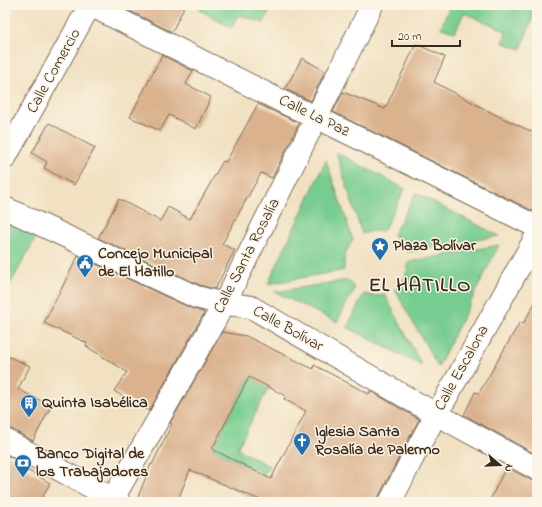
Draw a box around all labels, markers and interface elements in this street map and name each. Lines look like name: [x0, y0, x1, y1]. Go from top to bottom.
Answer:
scale bar: [392, 22, 460, 48]
street label: Calle Comercio: [21, 24, 87, 118]
text: 20 m: [398, 28, 421, 46]
street label: Calle La Paz: [275, 89, 354, 144]
street label: Calle Santa Rosalía: [207, 194, 287, 318]
place label: Plaza Bolívar: [393, 234, 477, 258]
place icon: Plaza Bolívar: [370, 236, 390, 261]
place label: Concejo Municipal de El Hatillo: [98, 242, 213, 284]
public building icon: Concejo Municipal de El Hatillo: [75, 253, 95, 278]
district label: EL HATILLO: [369, 272, 471, 301]
street label: Calle Bolívar: [248, 300, 328, 358]
street label: Calle Escalona: [428, 321, 496, 415]
place label: Quinta Isabélica: [42, 391, 148, 415]
building icon: Quinta Isabélica: [19, 393, 39, 418]
place label: Iglesia Santa Rosalía de Palermo: [314, 420, 440, 462]
church icon: Iglesia Santa Rosalía de Palermo: [292, 431, 312, 456]
place label: Banco Digital de los Trabajadores: [35, 442, 148, 484]
north arrow: [480, 445, 520, 485]
bank icon: Banco Digital de los Trabajadores: [13, 453, 33, 478]
text: N: [500, 462, 517, 474]

